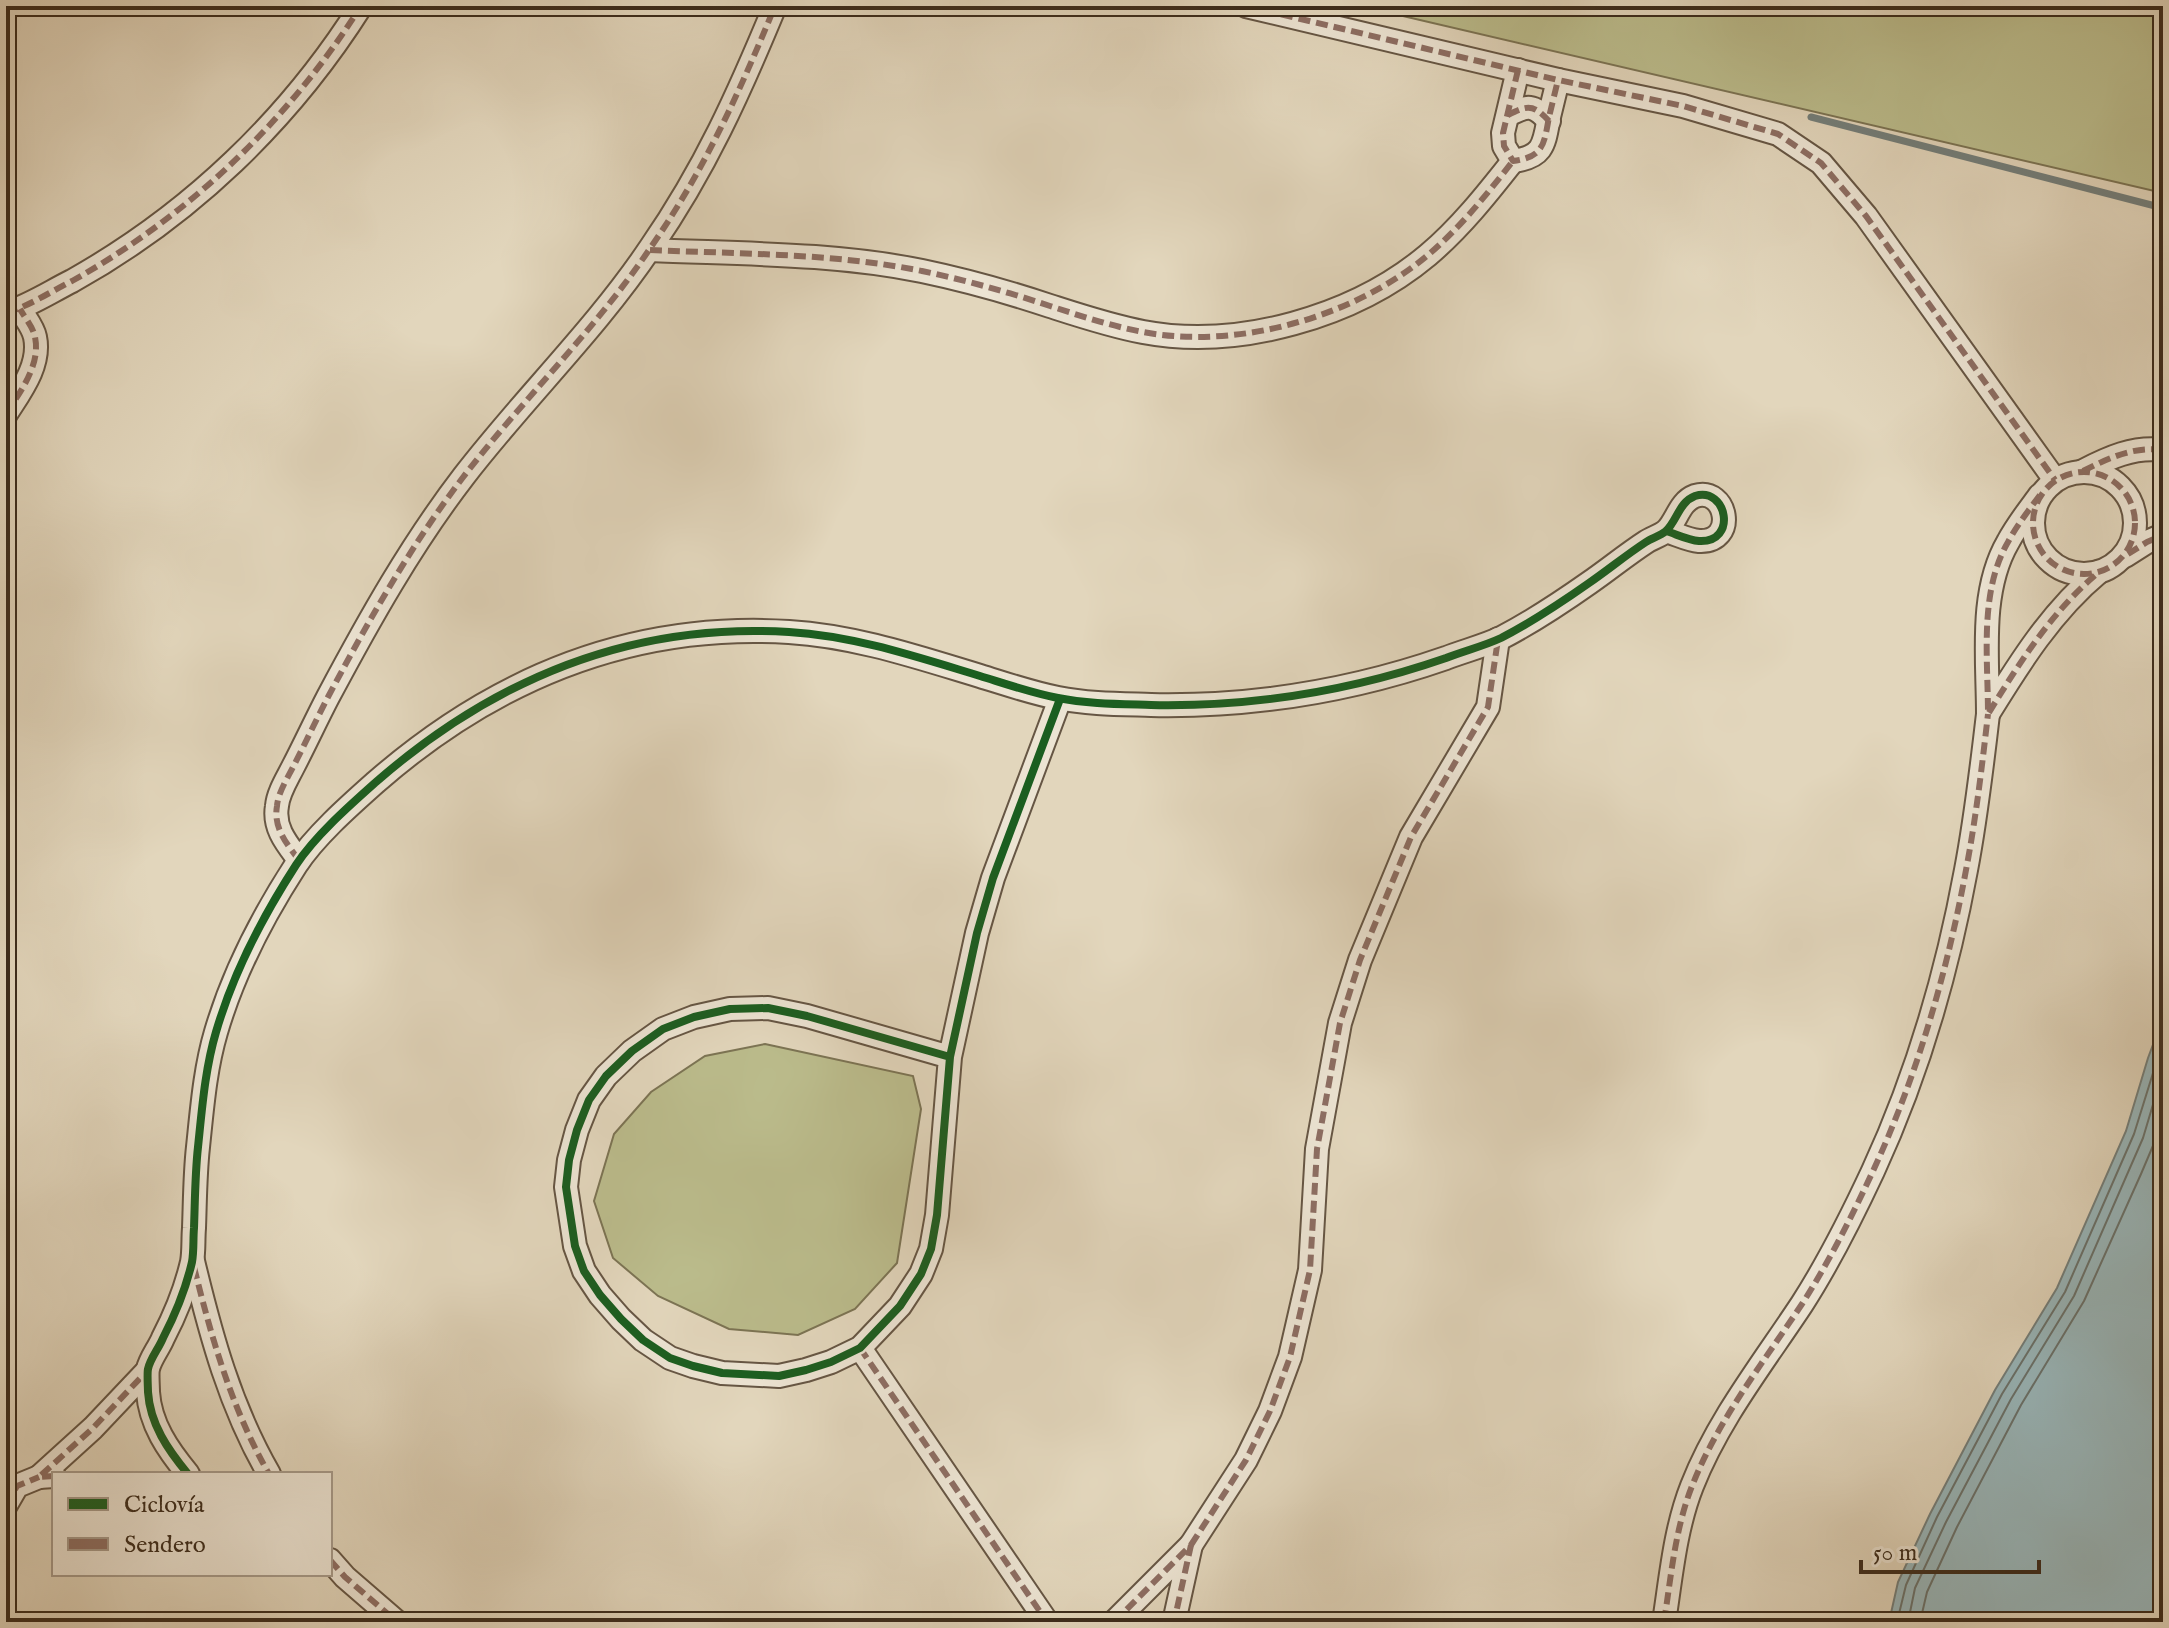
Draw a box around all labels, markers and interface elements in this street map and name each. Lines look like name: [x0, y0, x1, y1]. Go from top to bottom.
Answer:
legend: [52, 1472, 332, 1576]
text: Ciclovía: [124, 1490, 205, 1521]
scale bar: [1861, 1524, 2039, 1574]
text: Sendero: [124, 1530, 206, 1561]
text: 50 m: [1873, 1538, 1917, 1569]

